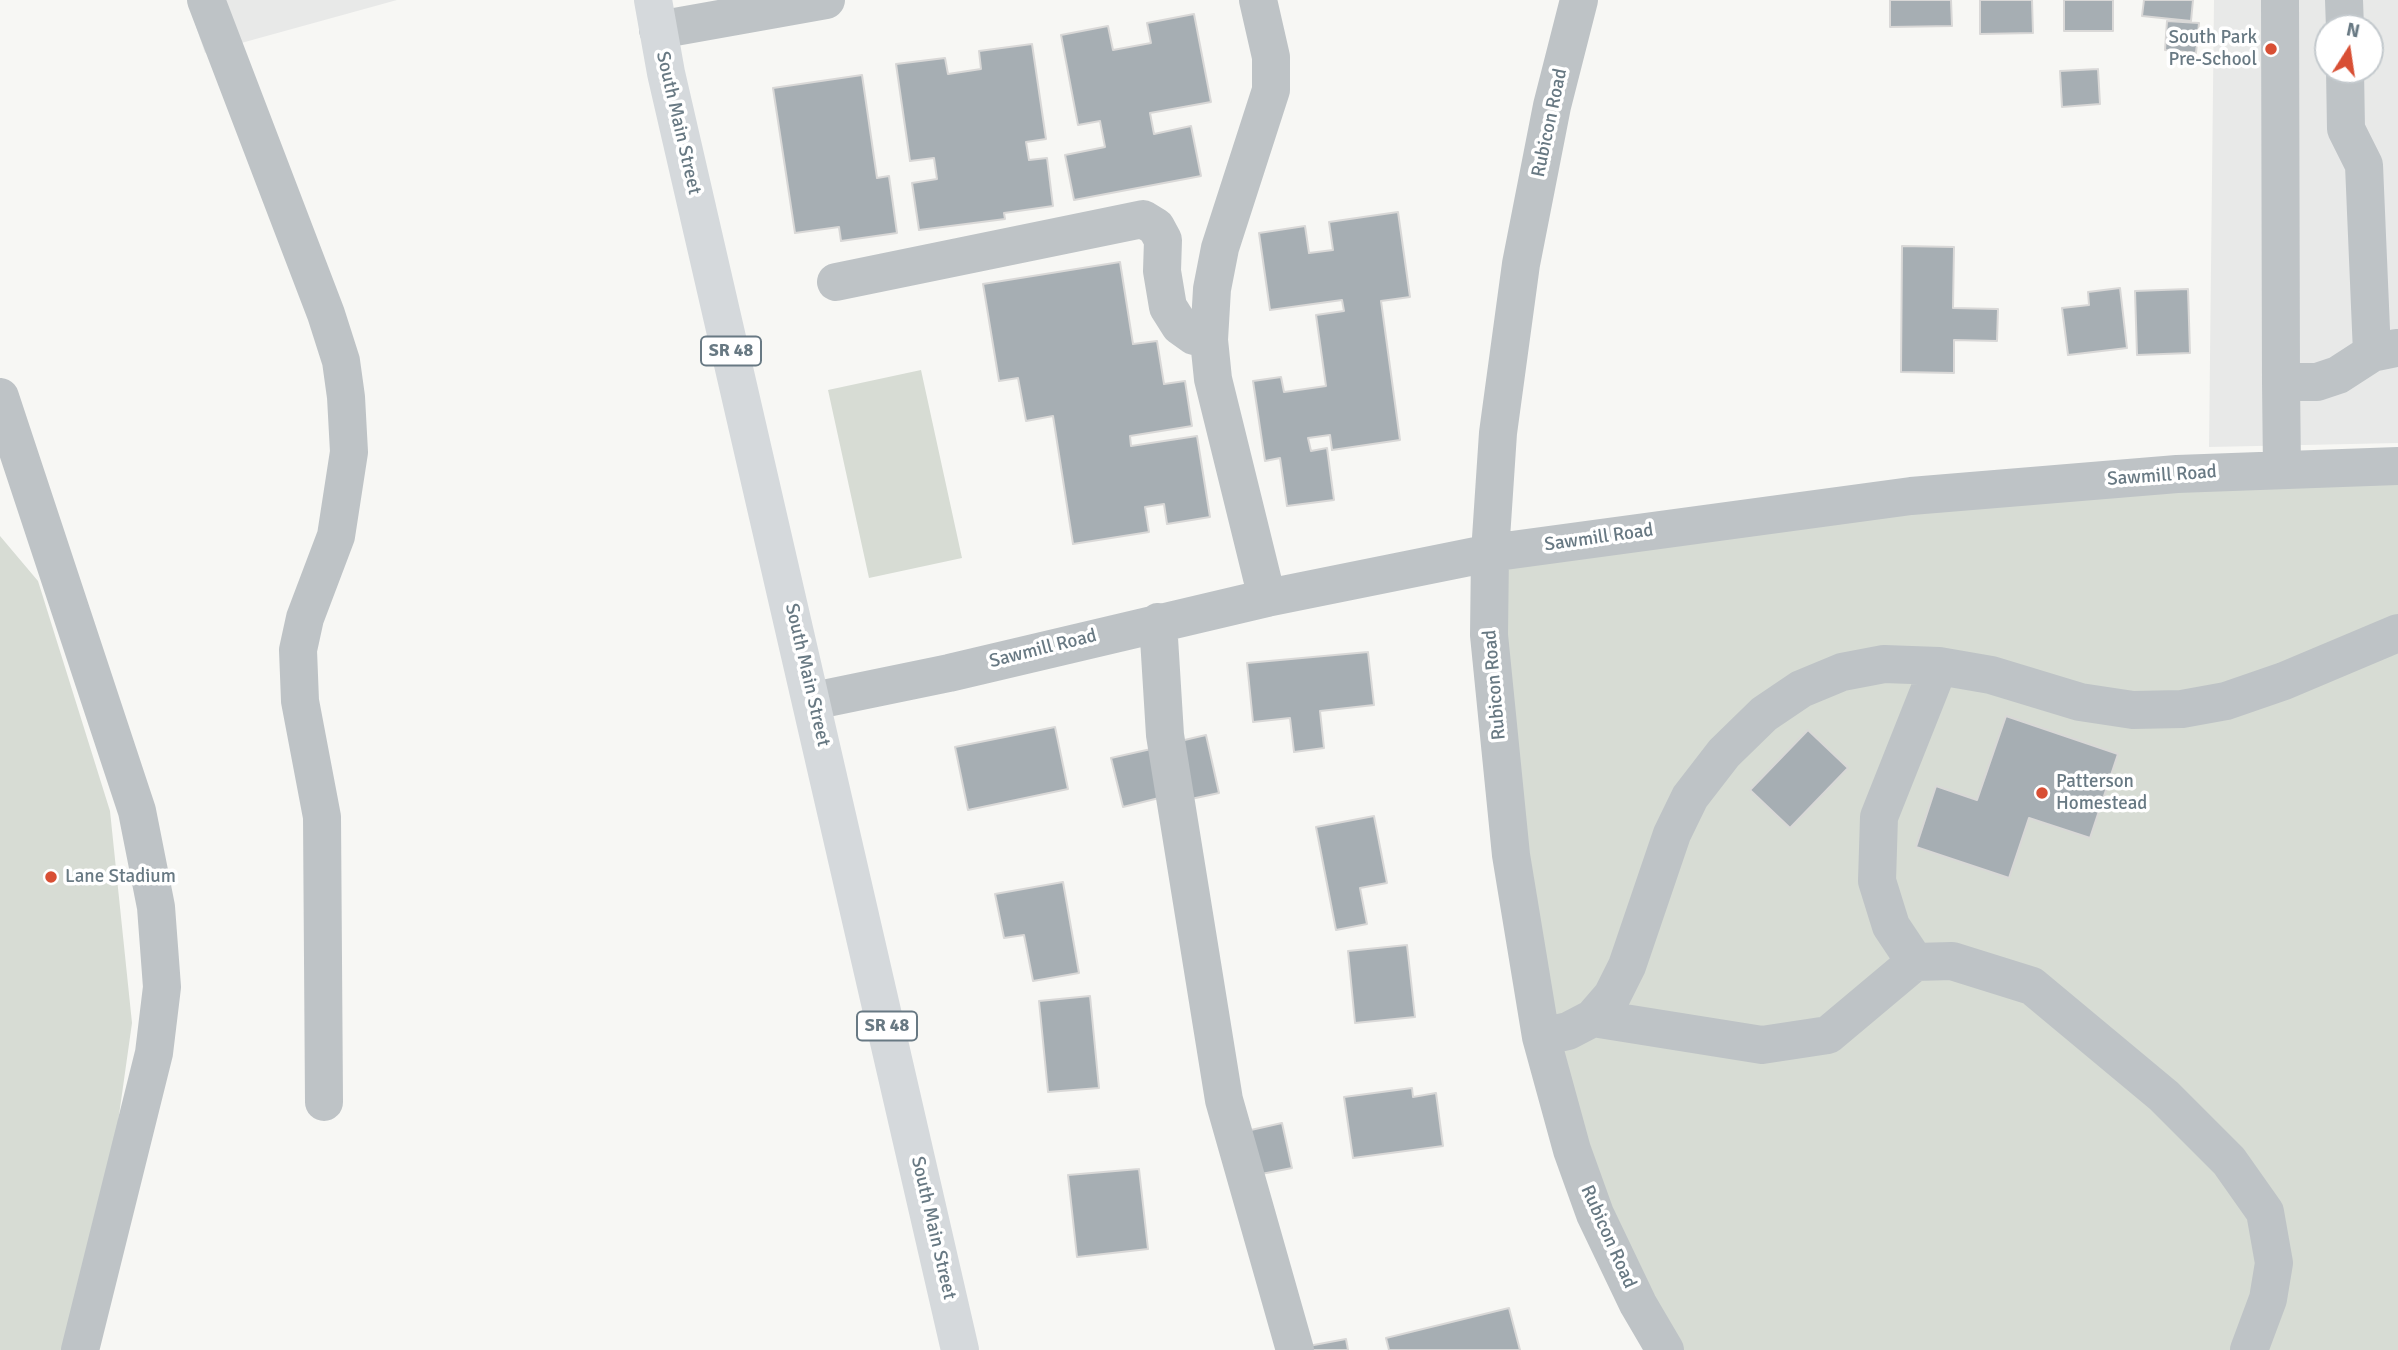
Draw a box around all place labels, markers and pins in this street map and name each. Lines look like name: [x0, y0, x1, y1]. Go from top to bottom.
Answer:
place label: South Park Pre-School: [2168, 27, 2257, 71]
marker: South Park Pre-School: [2263, 41, 2279, 57]
place label: Patterson Homestead: [2056, 771, 2147, 815]
marker: Patterson Homestead: [2034, 785, 2050, 801]
place label: Lane Stadium: [65, 866, 176, 888]
marker: Lane Stadium: [43, 869, 59, 885]

